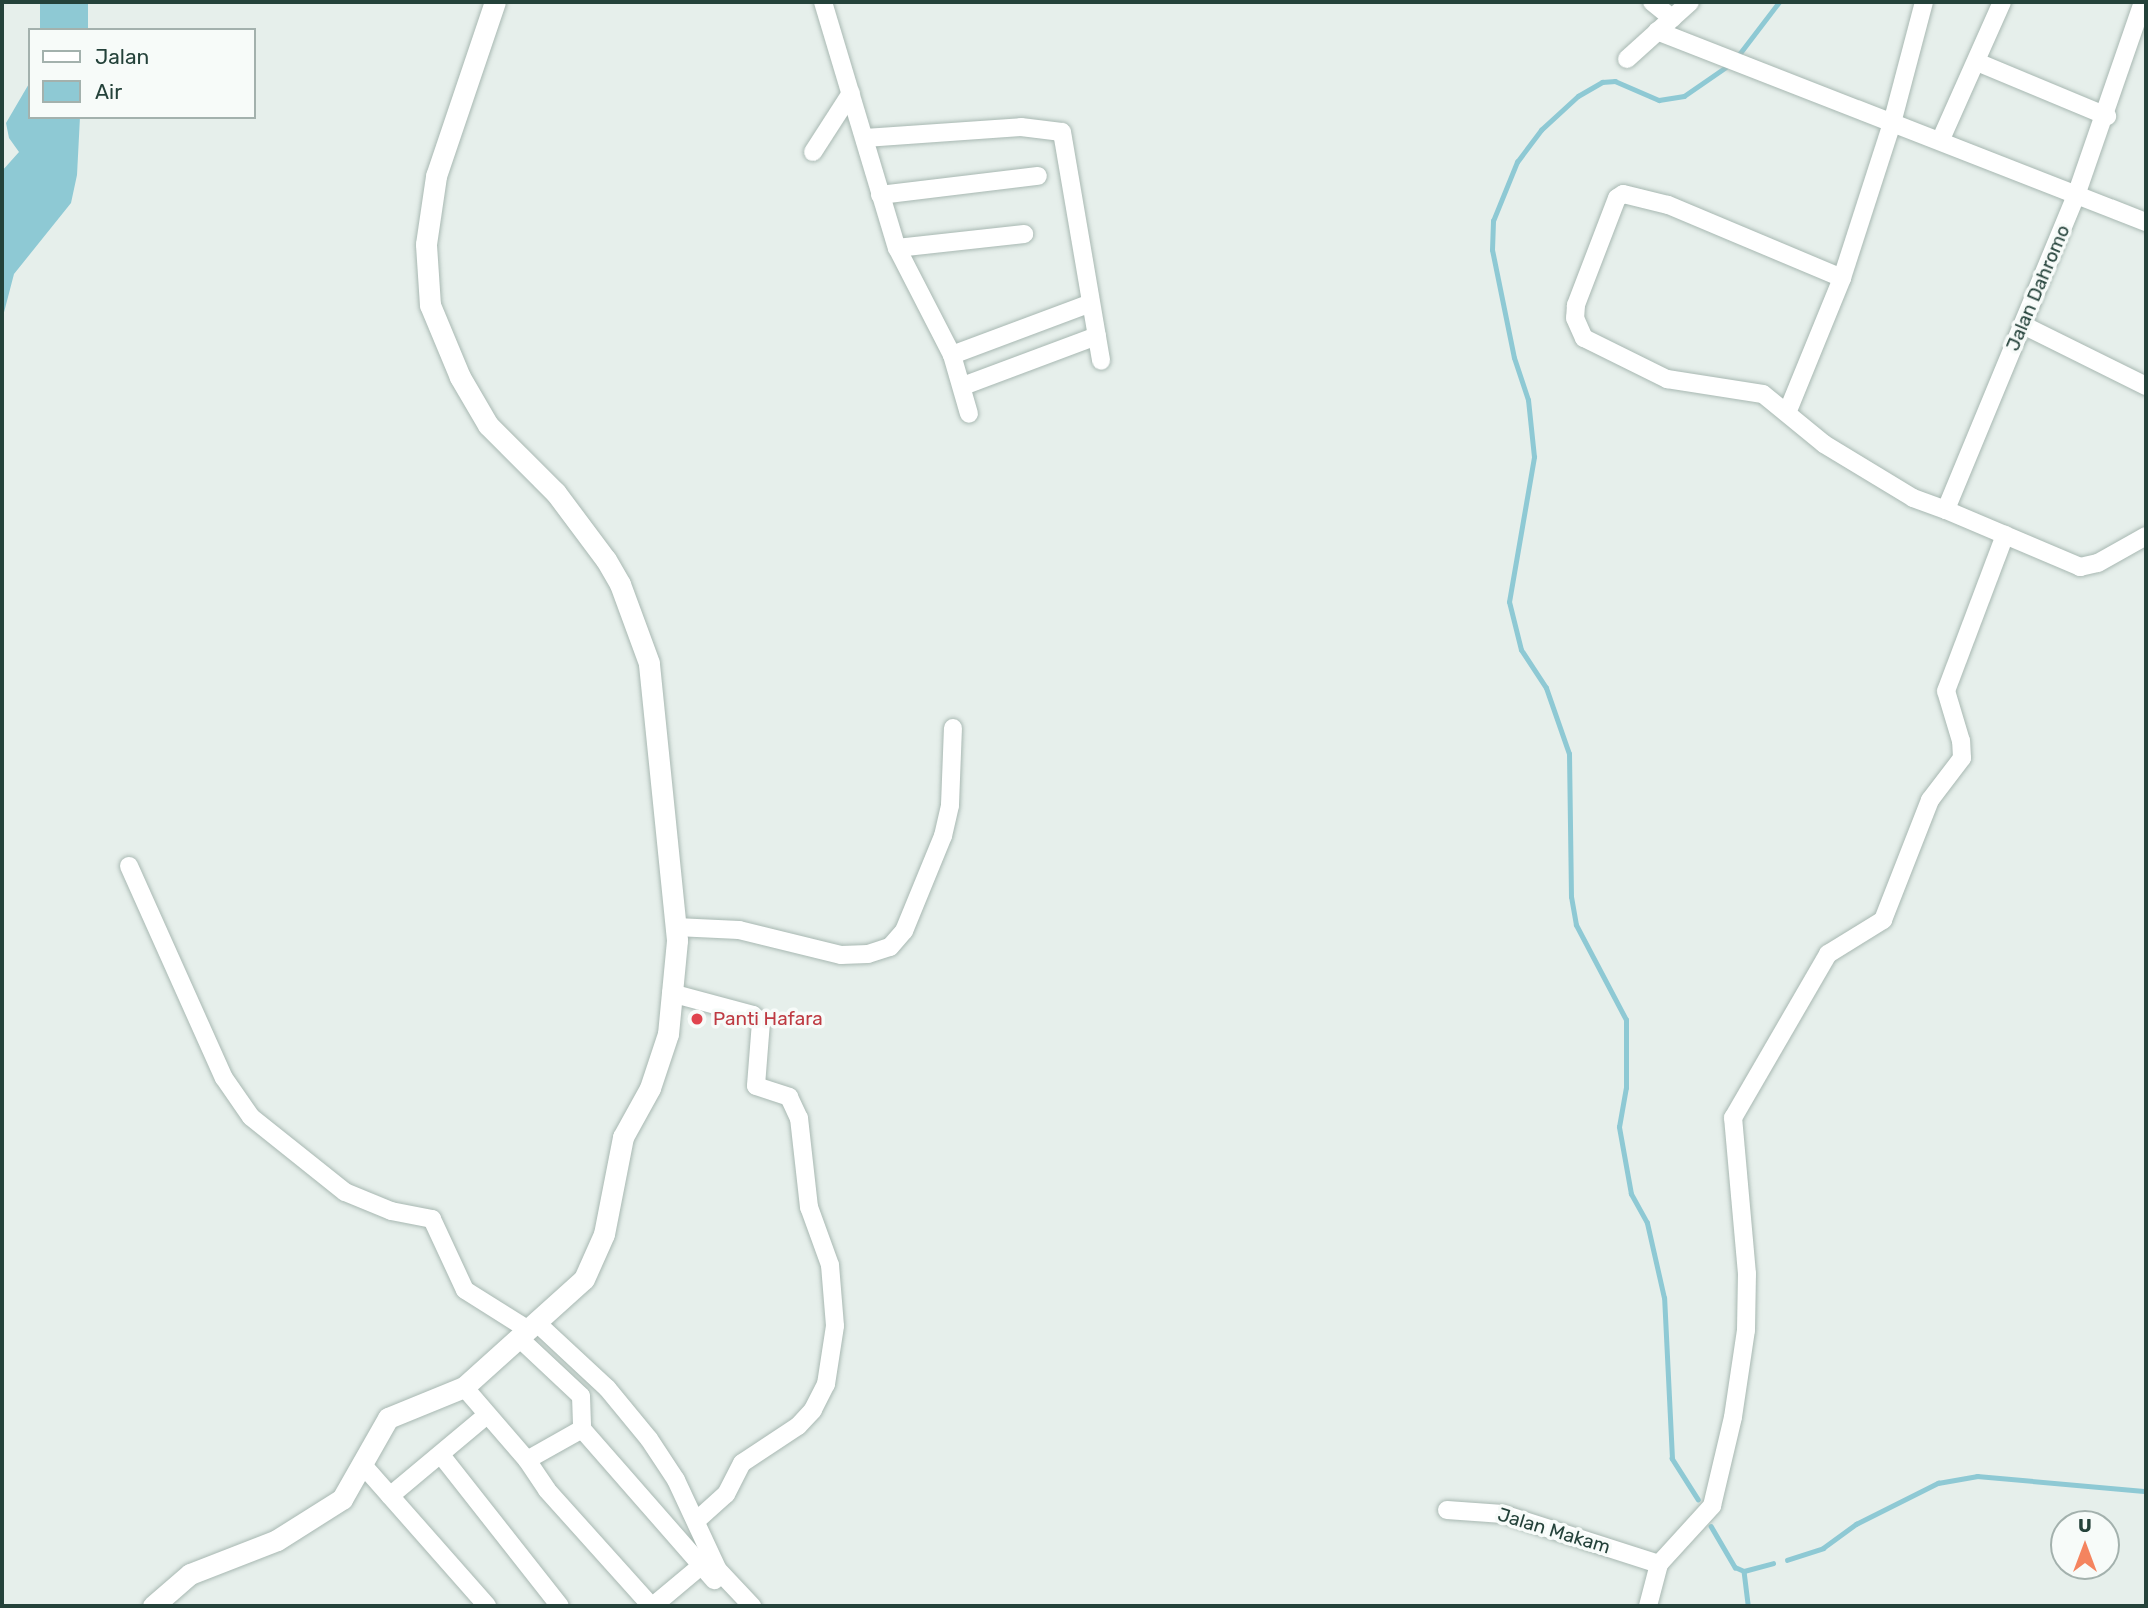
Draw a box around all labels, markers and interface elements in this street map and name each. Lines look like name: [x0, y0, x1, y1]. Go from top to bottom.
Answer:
legend: [28, 28, 256, 119]
text: Jalan: [95, 44, 149, 69]
text: Air: [95, 79, 122, 104]
street label: Jalan Dahromo: [2001, 222, 2075, 354]
place label: Panti Hafara: [713, 1008, 823, 1030]
marker: Panti Hafara: [687, 1009, 707, 1029]
street label: Jalan Makam: [1495, 1503, 1613, 1559]
north arrow: [2050, 1510, 2120, 1580]
text: U: [2078, 1514, 2092, 1537]

